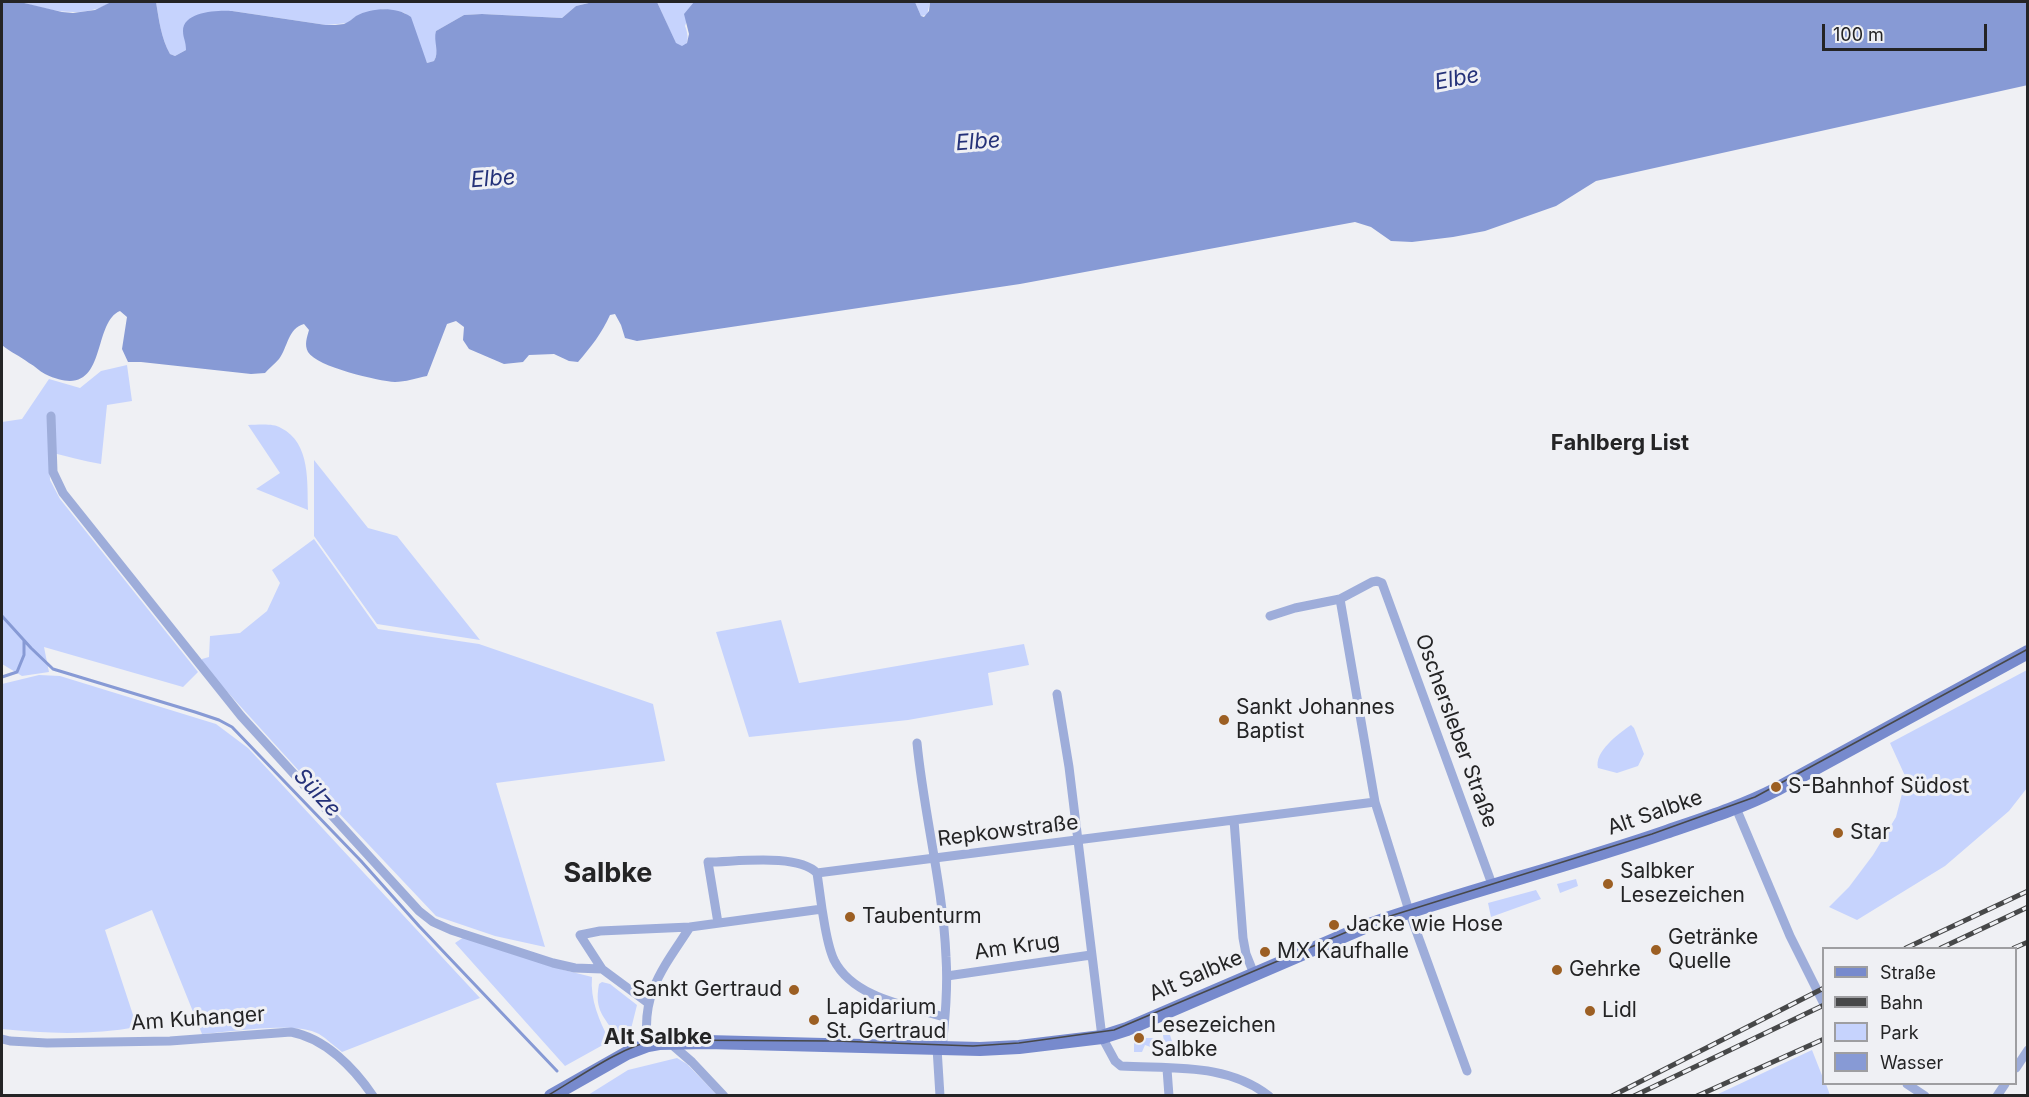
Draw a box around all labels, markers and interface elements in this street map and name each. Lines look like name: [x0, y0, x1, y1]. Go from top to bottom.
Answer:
scale bar: [1825, 12, 1990, 50]
text: 100 m: [1833, 24, 1884, 45]
water label: Elbe: [1433, 62, 1481, 96]
water label: Elbe: [955, 127, 1001, 157]
water label: Elbe: [470, 164, 516, 194]
district label: Fahlberg List: [1551, 430, 1689, 456]
street label: Oschersleber Straße: [1409, 631, 1503, 831]
place label: Sankt Johannes Baptist: [1236, 695, 1395, 745]
marker: Sankt Johannes Baptist: [1217, 713, 1231, 727]
water label: Sülze: [288, 763, 346, 823]
place label: S-Bahnhof Südost: [1788, 774, 1969, 800]
marker: S-Bahnhof Südost: [1769, 780, 1783, 794]
street label: Alt Salbke: [1604, 785, 1706, 841]
street label: Repkowstraße: [936, 810, 1080, 852]
place label: Star: [1850, 820, 1890, 846]
marker: Star: [1831, 826, 1845, 840]
district label: Salbke: [564, 858, 652, 890]
place label: Salbker Lesezeichen: [1620, 859, 1745, 909]
marker: Salbker Lesezeichen: [1601, 877, 1615, 891]
place label: Taubenturm: [862, 904, 982, 930]
marker: Taubenturm: [843, 910, 857, 924]
place label: Jacke wie Hose: [1346, 912, 1503, 938]
marker: Jacke wie Hose: [1327, 918, 1341, 932]
place label: Getränke Quelle: [1668, 925, 1758, 975]
street label: Am Krug: [973, 929, 1061, 965]
place label: MX Kaufhalle: [1277, 939, 1409, 965]
marker: Getränke Quelle: [1649, 943, 1663, 957]
street label: Alt Salbke: [1145, 945, 1247, 1007]
marker: MX Kaufhalle: [1258, 945, 1272, 959]
legend: [1822, 947, 2017, 1085]
place label: Gehrke: [1569, 957, 1641, 983]
text: Straße: [1880, 962, 1936, 983]
marker: Gehrke: [1550, 963, 1564, 977]
place label: Sankt Gertraud: [632, 977, 782, 1003]
marker: Sankt Gertraud: [787, 983, 801, 997]
text: Bahn: [1880, 992, 1923, 1013]
place label: Lapidarium St. Gertraud: [826, 995, 946, 1045]
place label: Lidl: [1602, 998, 1637, 1024]
street label: Am Kuhanger: [130, 1002, 266, 1036]
marker: Lidl: [1583, 1004, 1597, 1018]
marker: Lapidarium St. Gertraud: [807, 1013, 821, 1027]
place label: Lesezeichen Salbke: [1151, 1013, 1276, 1063]
text: Park: [1880, 1022, 1919, 1043]
district label: Alt Salbke: [604, 1024, 712, 1050]
marker: Lesezeichen Salbke: [1132, 1031, 1146, 1045]
text: Wasser: [1880, 1052, 1943, 1073]

